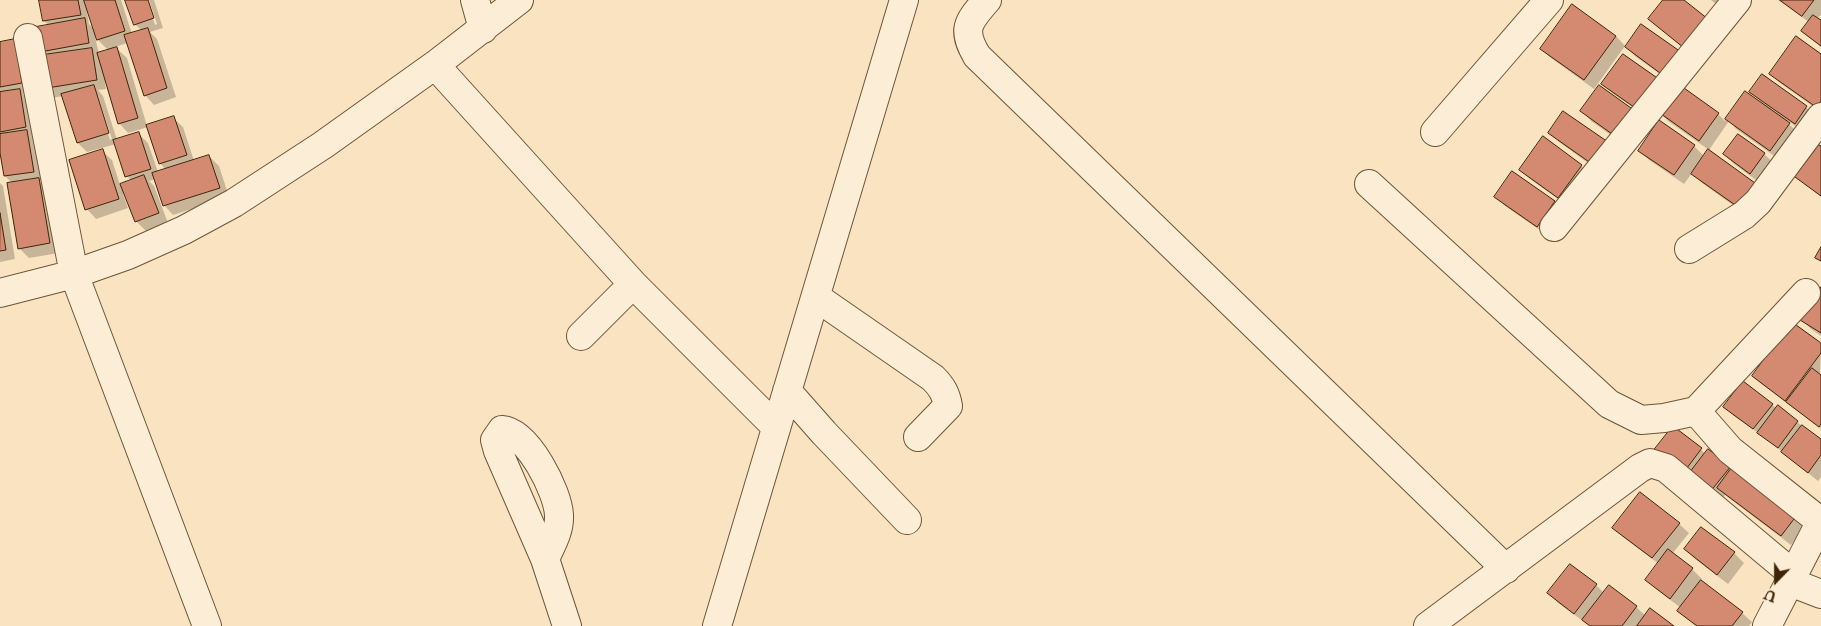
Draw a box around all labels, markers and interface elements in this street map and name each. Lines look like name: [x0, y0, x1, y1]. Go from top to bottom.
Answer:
north arrow: [1751, 556, 1801, 606]
text: U: [1762, 584, 1779, 605]

